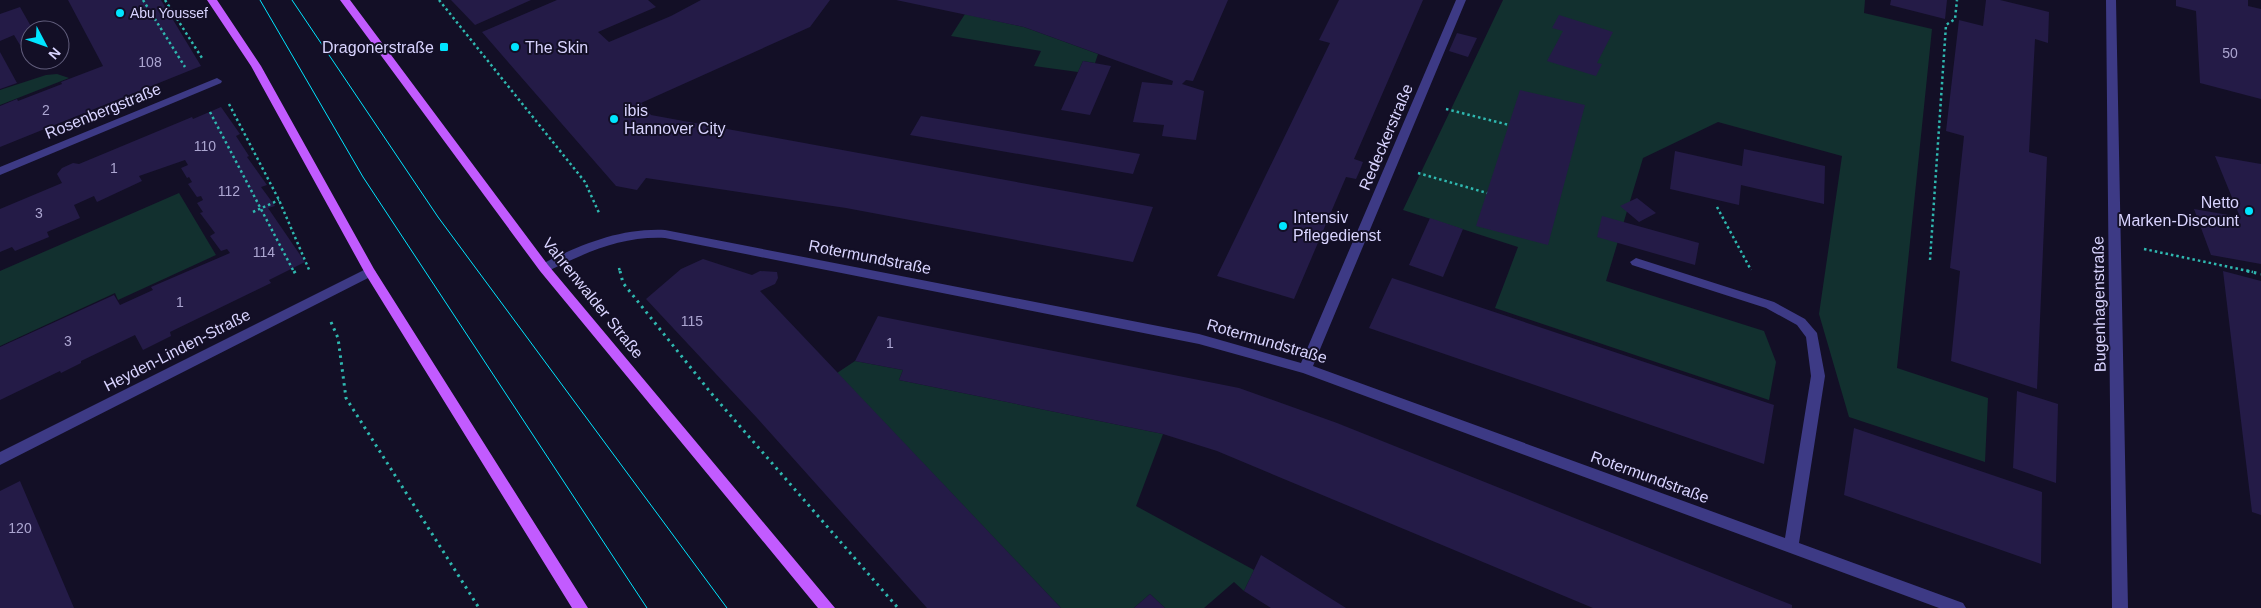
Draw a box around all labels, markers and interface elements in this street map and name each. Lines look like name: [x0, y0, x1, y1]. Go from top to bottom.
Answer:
place label: Abu Youssef: [130, 5, 208, 21]
marker: Abu Youssef: [114, 7, 126, 19]
north arrow: [20, 20, 70, 70]
place label: Dragonerstraße: [322, 39, 434, 56]
place label: The Skin: [525, 39, 588, 56]
marker: Dragonerstraße: [438, 41, 450, 53]
marker: The Skin: [509, 41, 521, 53]
text: N: [45, 44, 64, 63]
house number: 50: [2222, 45, 2238, 61]
house number: 108: [138, 54, 162, 70]
street label: Rosenbergstraße: [43, 80, 164, 142]
street label: Redeckerstraße: [1356, 81, 1416, 193]
house number: 2: [42, 102, 50, 118]
place label: ibis Hannover City: [624, 102, 725, 137]
marker: ibis Hannover City: [608, 113, 620, 125]
house number: 110: [194, 138, 216, 154]
house number: 1: [110, 160, 118, 176]
house number: 112: [218, 183, 240, 199]
place label: Netto Marken-Discount: [2118, 194, 2240, 229]
house number: 3: [35, 205, 43, 221]
marker: Netto Marken-Discount: [2243, 205, 2255, 217]
place label: Intensiv Pflegedienst: [1293, 209, 1382, 244]
marker: Intensiv Pflegedienst: [1277, 220, 1289, 232]
street label: Vahrenwalder Straße: [539, 234, 647, 362]
street label: Bugenhagenstraße: [2089, 236, 2109, 372]
street label: Rotermundstraße: [807, 237, 933, 277]
house number: 114: [253, 244, 275, 260]
house number: 1: [176, 294, 184, 310]
street label: Heyden-Linden-Straße: [101, 306, 253, 394]
house number: 115: [681, 313, 703, 329]
street label: Rotermundstraße: [1205, 316, 1329, 366]
house number: 3: [64, 333, 72, 349]
house number: 1: [886, 335, 894, 351]
street label: Rotermundstraße: [1589, 448, 1711, 506]
house number: 120: [8, 520, 32, 536]

